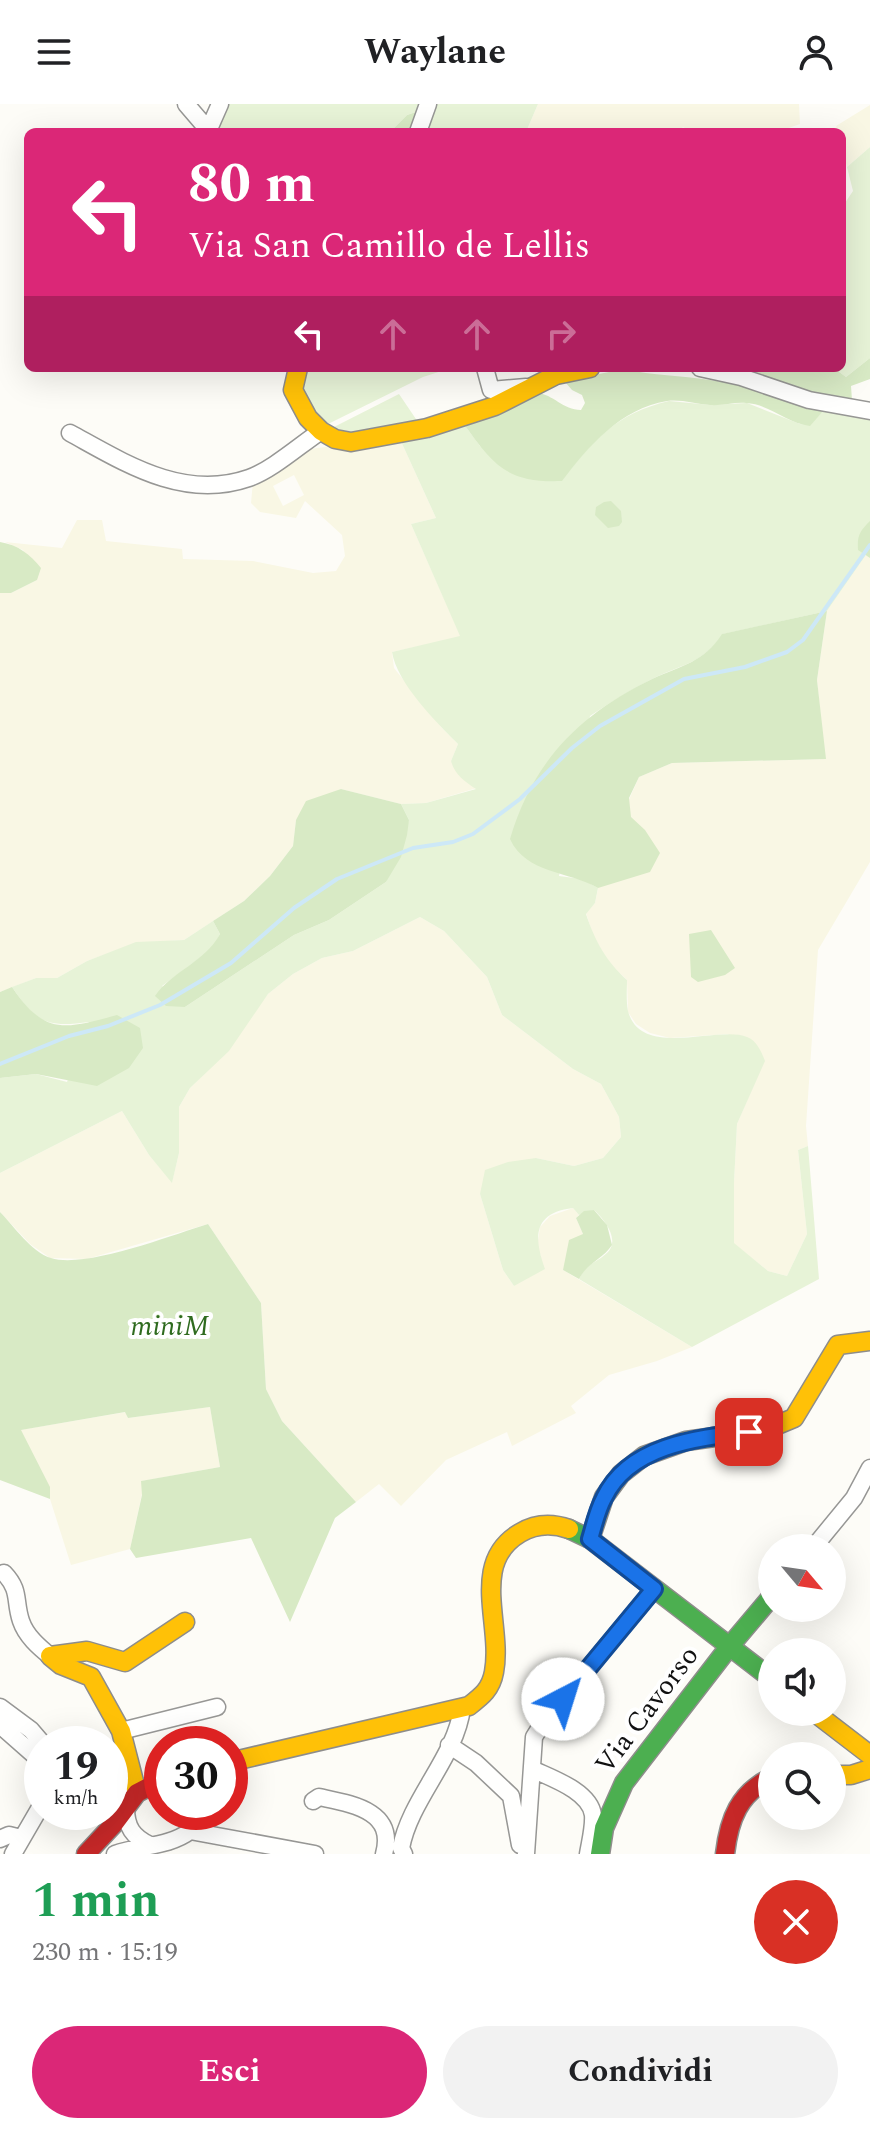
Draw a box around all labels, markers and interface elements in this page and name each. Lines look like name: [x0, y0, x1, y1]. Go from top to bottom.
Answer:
text: Waylane: [364, 25, 506, 80]
icon: menu: [32, 30, 76, 74]
icon: person: [794, 30, 838, 74]
text: 80 m: [188, 142, 315, 227]
icon: left: [56, 160, 160, 264]
text: Via San Camillo de Lellis: [188, 219, 590, 274]
icon: left: [287, 312, 331, 356]
icon: ahead: [371, 312, 415, 356]
icon: ahead: [455, 312, 499, 356]
icon: right: [539, 312, 583, 356]
park label: miniM: [131, 1305, 209, 1348]
pin: [715, 1398, 783, 1466]
icon: arrive: [727, 1410, 771, 1454]
north arrow: [758, 1534, 846, 1622]
map controls: [758, 1534, 846, 1830]
street label: Via Cavorso: [584, 1637, 710, 1783]
button: sound: [758, 1638, 846, 1726]
position arrow: [521, 1657, 605, 1741]
speed limit sign: 30: [144, 1726, 248, 1830]
text: 19: [54, 1737, 98, 1798]
button: search: [758, 1742, 846, 1830]
text: km/h: [54, 1783, 99, 1813]
text: 1 min: [32, 1865, 160, 1938]
button: close: [754, 1880, 838, 1964]
text: 230 m · 15:19: [32, 1932, 178, 1972]
button: Esci: [32, 2026, 427, 2118]
button: Condividi: [443, 2026, 838, 2118]

